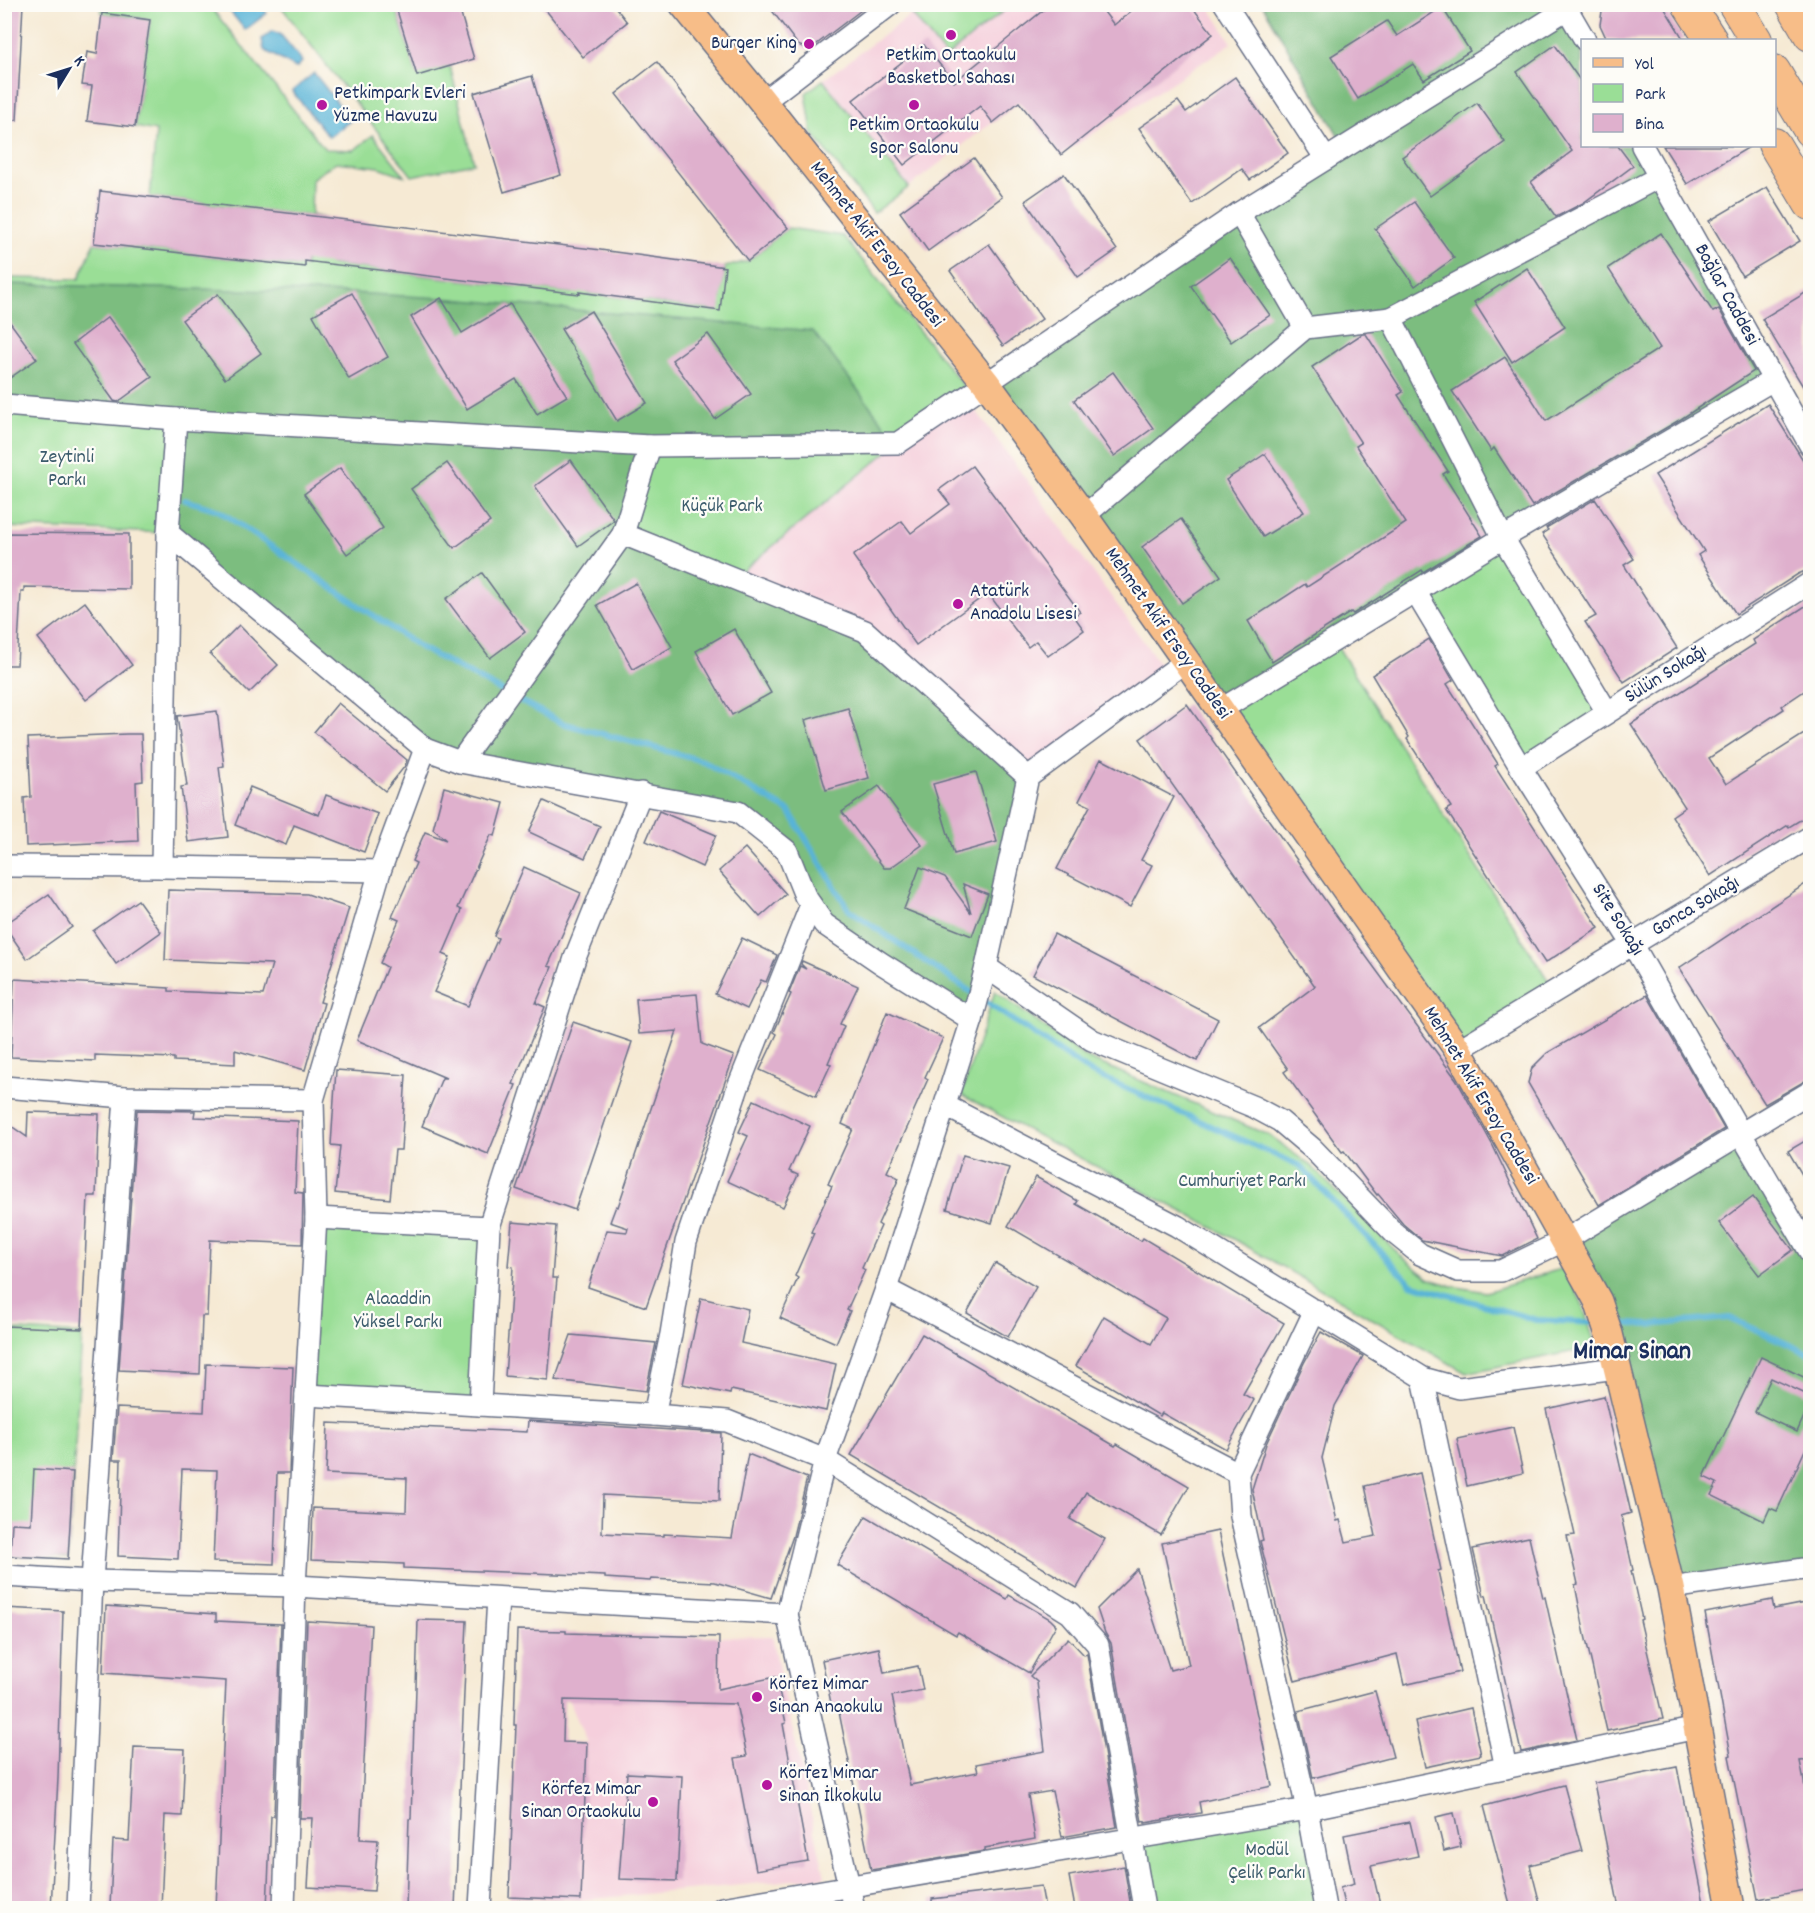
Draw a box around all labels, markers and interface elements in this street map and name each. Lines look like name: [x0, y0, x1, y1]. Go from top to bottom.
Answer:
marker: Petkim Ortaokulu Basketbol Sahası: [944, 28, 958, 42]
place label: Burger King: [711, 30, 797, 58]
marker: Burger King: [802, 37, 816, 51]
north arrow: [39, 39, 99, 99]
legend: [1581, 39, 1776, 147]
place label: Petkim Ortaokulu Basketbol Sahası: [886, 42, 1016, 93]
text: K: [68, 51, 91, 72]
text: Yol: [1635, 53, 1655, 78]
place label: Petkimpark Evleri Yüzme Havuzu: [334, 80, 466, 131]
text: Park: [1635, 83, 1666, 108]
marker: Petkimpark Evleri Yüzme Havuzu: [315, 98, 329, 112]
marker: Petkim Ortaokulu Spor Salonu: [907, 98, 921, 112]
place label: Petkim Ortaokulu Spor Salonu: [849, 112, 979, 163]
text: Bina: [1635, 113, 1664, 138]
street label: Mehmet Akif Ersoy Caddesi: [802, 156, 950, 334]
street label: Bağlar Caddesi: [1686, 239, 1766, 351]
park label: Zeytinli Parkı: [40, 444, 95, 495]
park label: Küçük Park: [681, 493, 763, 521]
street label: Mehmet Akif Ersoy Caddesi: [1097, 542, 1237, 726]
place label: Atatürk Anadolu Lisesi: [970, 578, 1077, 629]
marker: Atatürk Anadolu Lisesi: [951, 597, 965, 611]
street label: Sülün Sokağı: [1619, 639, 1713, 711]
street label: Gonca Sokağı: [1647, 870, 1745, 944]
street label: Site Sokağı: [1584, 878, 1650, 962]
street label: Mehmet Akif Ersoy Caddesi: [1415, 1001, 1545, 1191]
park label: Cumhuriyet Parkı: [1178, 1168, 1306, 1196]
park label: Alaaddin Yüksel Parkı: [354, 1286, 442, 1337]
district label: Mimar Sinan: [1573, 1334, 1691, 1371]
place label: Körfez Mimar Sinan Anaokulu: [769, 1671, 883, 1722]
marker: Körfez Mimar Sinan Anaokulu: [750, 1690, 764, 1704]
place label: Körfez Mimar Sinan İlkokulu: [779, 1760, 882, 1811]
place label: Körfez Mimar Sinan Ortaokulu: [521, 1776, 642, 1827]
marker: Körfez Mimar Sinan İlkokulu: [760, 1778, 774, 1792]
marker: Körfez Mimar Sinan Ortaokulu: [646, 1795, 660, 1809]
park label: Modül Çelik Parkı: [1228, 1837, 1306, 1888]

